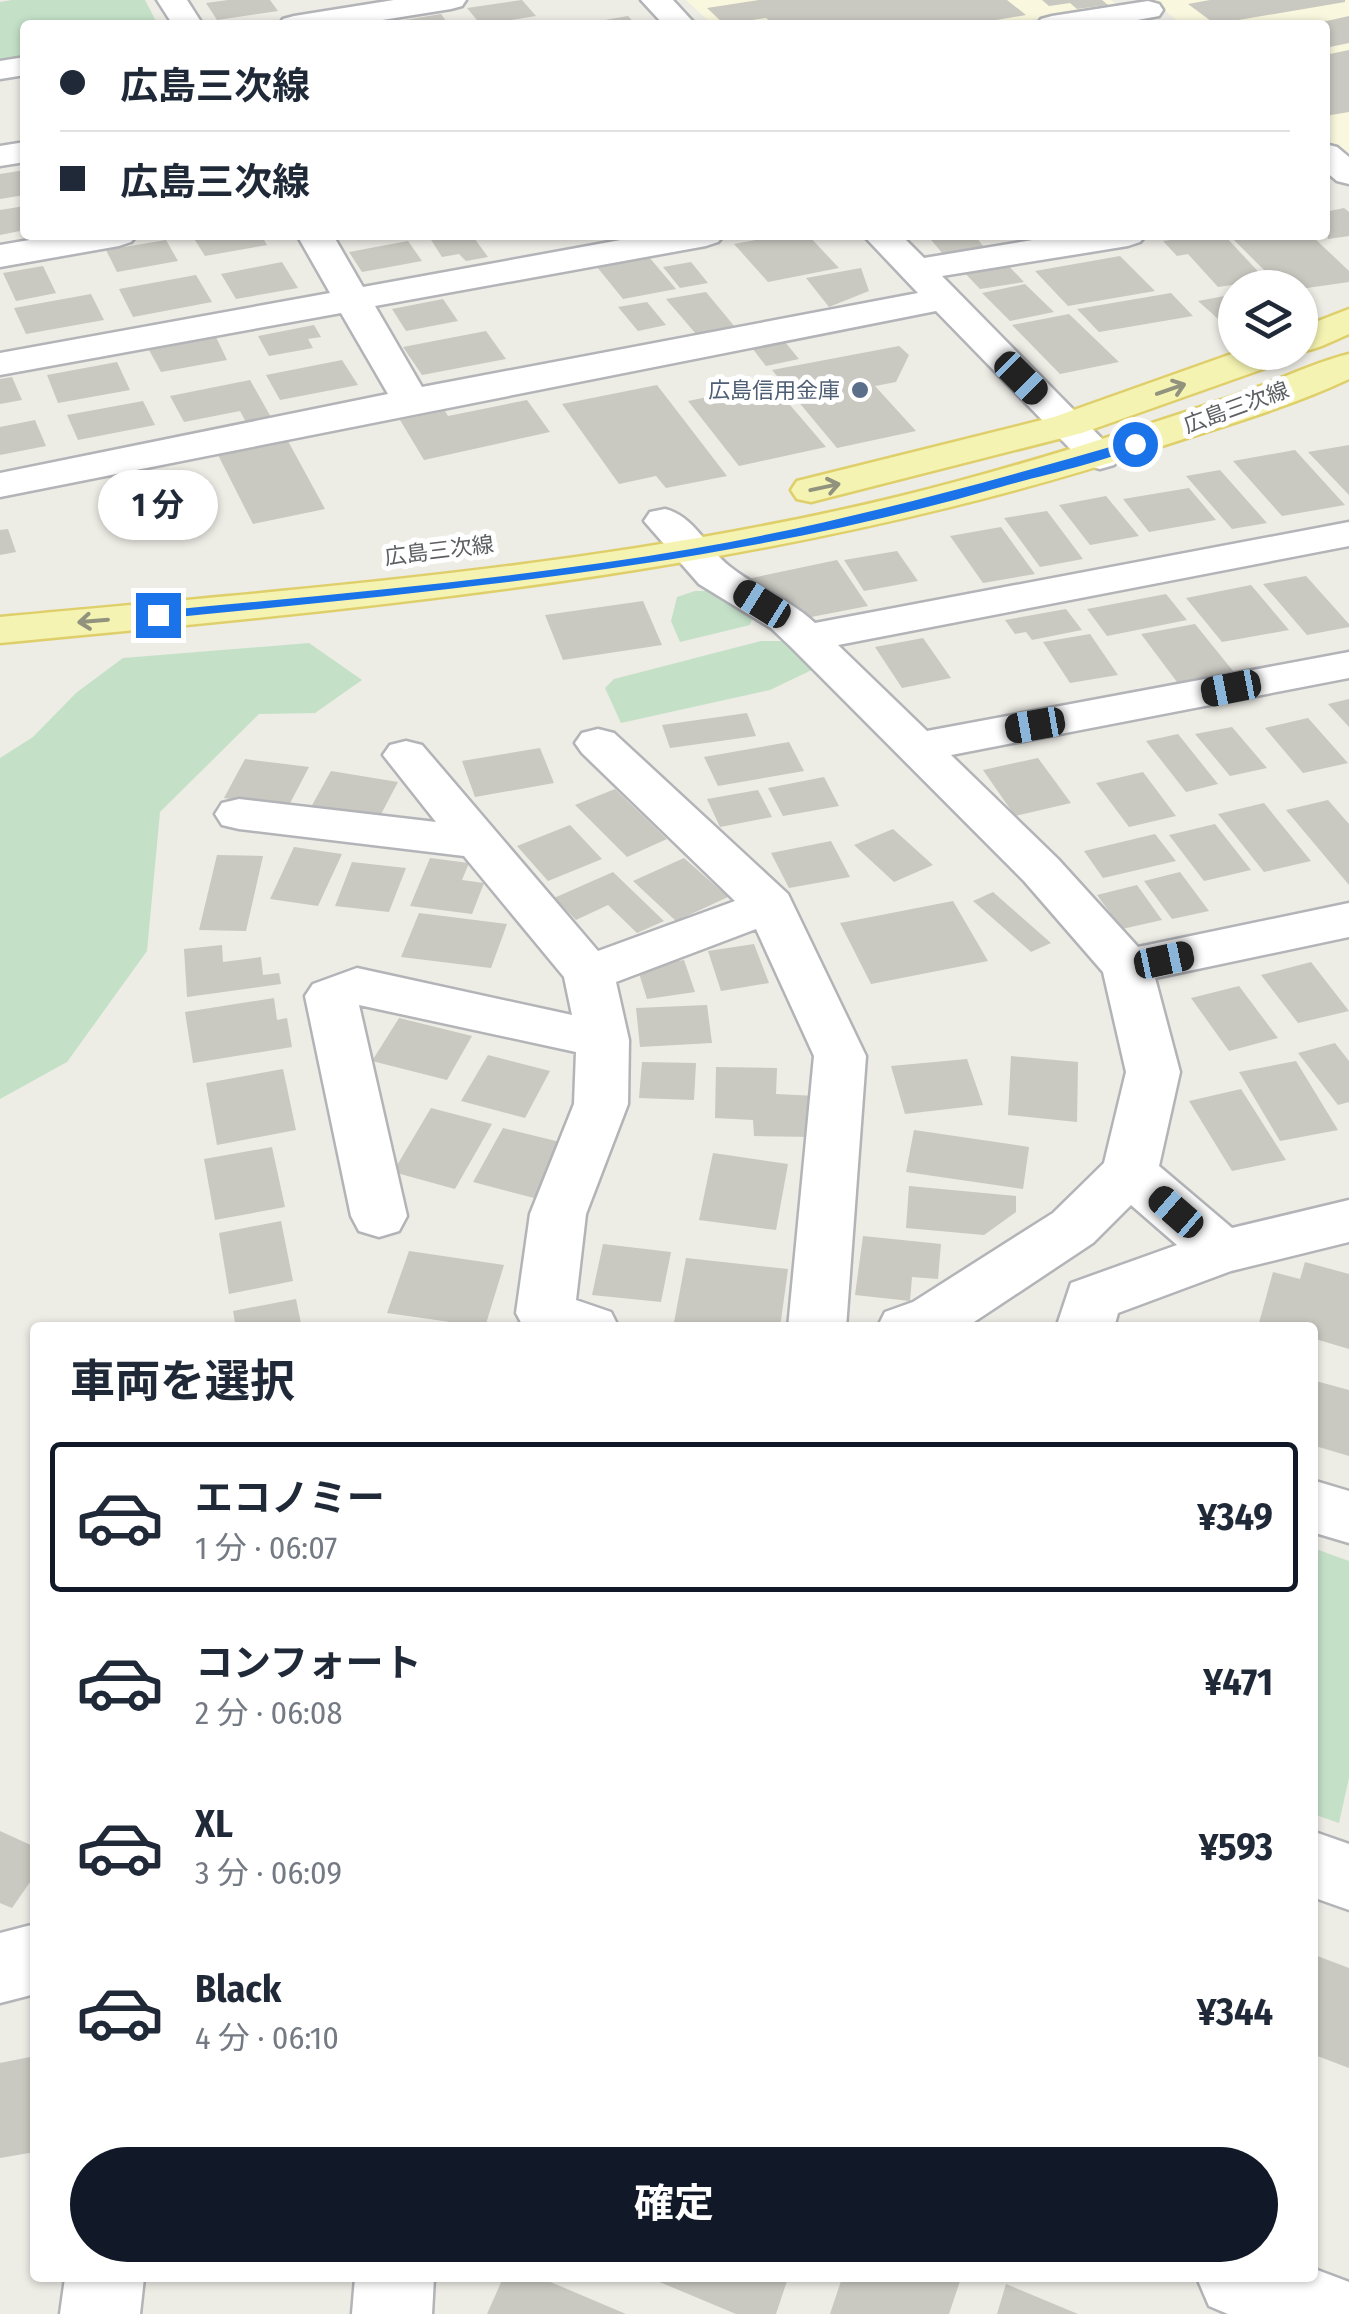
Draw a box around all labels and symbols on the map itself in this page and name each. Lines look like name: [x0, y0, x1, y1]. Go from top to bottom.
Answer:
car: [989, 346, 1053, 410]
street label: 広島三次線: [1180, 376, 1292, 439]
place label: 広島信用金庫: [708, 377, 840, 404]
marker: 広島信用金庫: [849, 379, 871, 401]
one-way arrow: [1154, 379, 1185, 397]
route start: [1113, 422, 1158, 467]
callout: 1 分: [98, 470, 218, 540]
one-way arrow: [808, 477, 840, 495]
street label: 広島三次線: [383, 530, 495, 571]
car: [729, 575, 795, 633]
route end: [136, 593, 181, 638]
one-way arrow: [78, 612, 110, 631]
car: [1199, 668, 1263, 708]
car: [1003, 705, 1067, 745]
car: [1132, 939, 1196, 981]
car: [1144, 1181, 1208, 1243]

